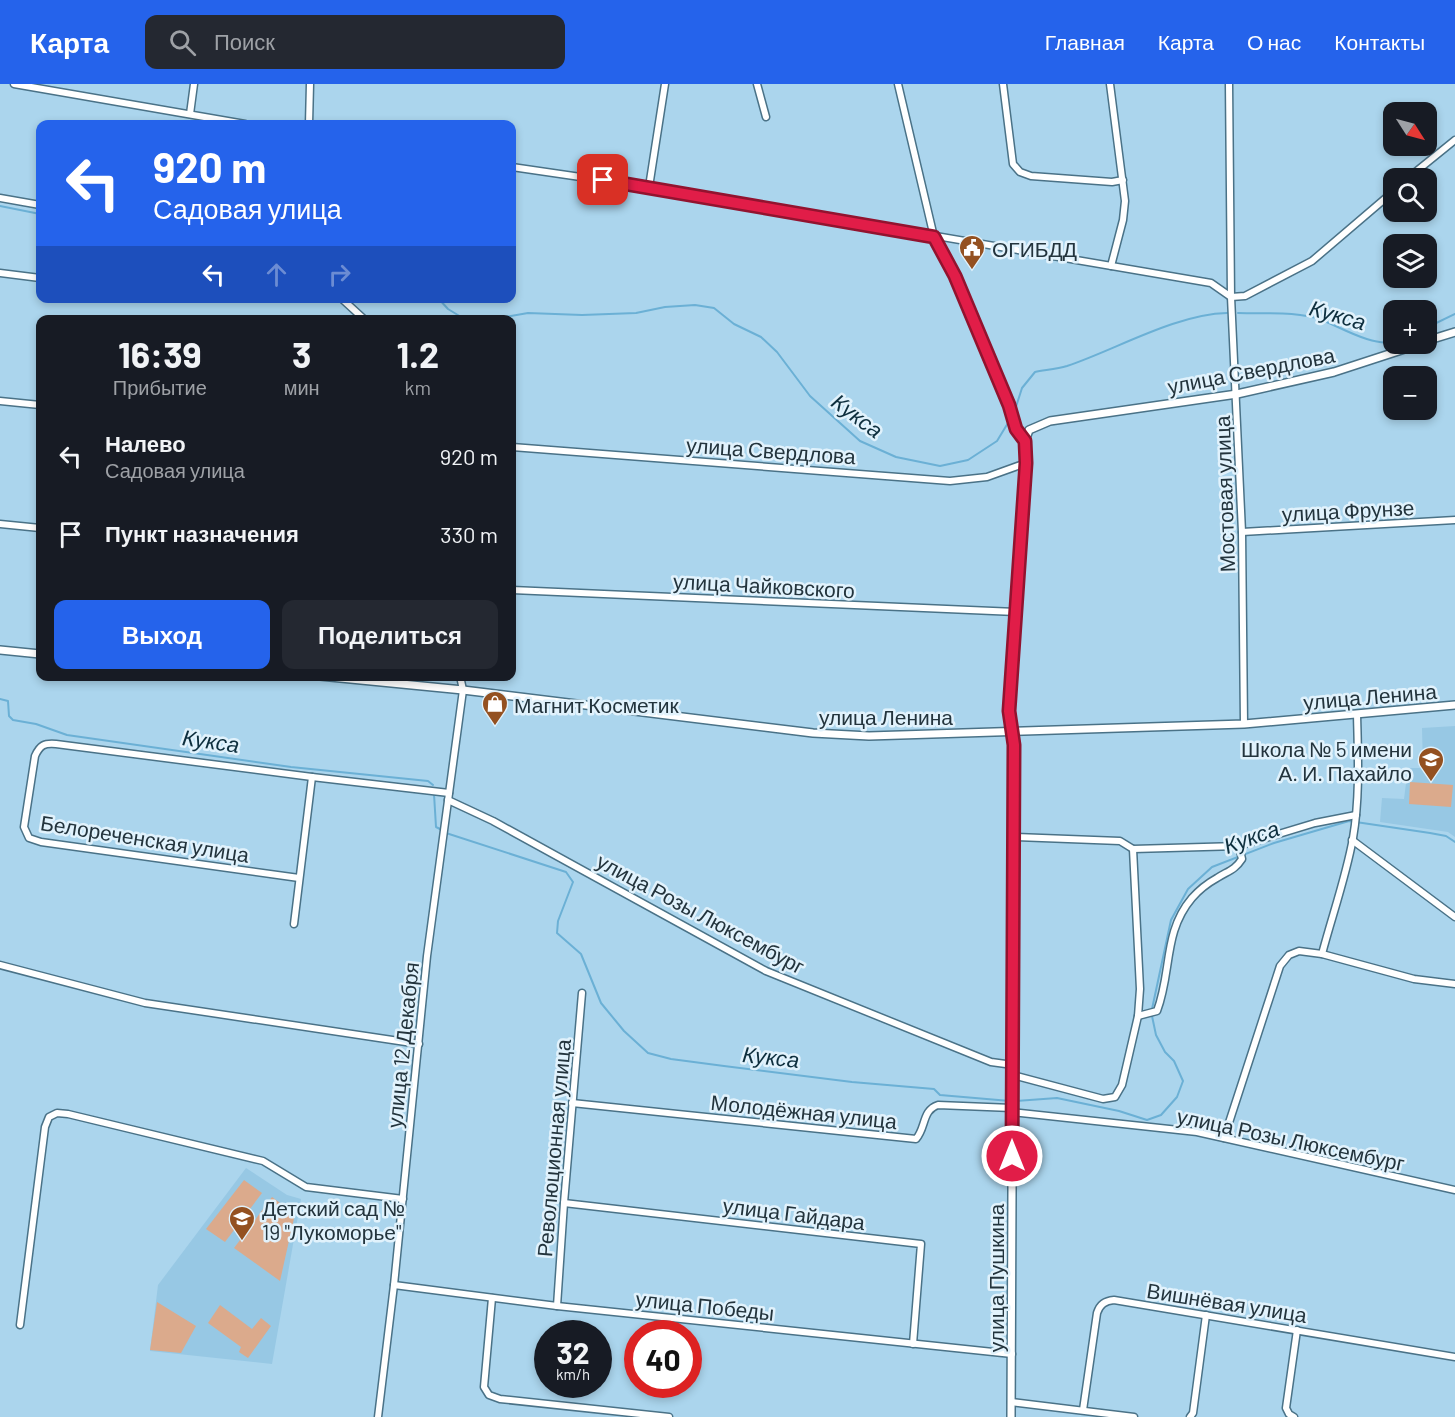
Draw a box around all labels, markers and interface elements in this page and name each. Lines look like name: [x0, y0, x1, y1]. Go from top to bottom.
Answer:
search box: [145, 15, 565, 69]
text: Карта: [30, 25, 109, 59]
icon: search: [166, 26, 199, 59]
text: Поиск: [214, 28, 275, 54]
text: Главная: [1045, 29, 1125, 54]
text: Карта: [1158, 29, 1214, 54]
text: О нас: [1247, 29, 1301, 54]
text: Контакты: [1334, 29, 1425, 54]
north arrow: [1383, 102, 1437, 156]
map controls: [1383, 102, 1437, 420]
text: 920 m: [153, 141, 266, 191]
icon: left: [54, 144, 132, 222]
pin: [577, 154, 628, 205]
icon: arrive: [586, 163, 619, 196]
button: search: [1383, 168, 1437, 222]
text: Садовая улица: [153, 192, 342, 224]
public building icon: ОГИБДД: [957, 233, 987, 271]
button: layers: [1383, 234, 1437, 288]
place label: ОГИБДД: [992, 236, 1077, 261]
icon: left: [197, 258, 230, 291]
icon: ahead: [260, 258, 293, 291]
icon: right: [323, 258, 356, 291]
water label: Кукса: [1307, 294, 1369, 335]
button: +: [1383, 300, 1437, 354]
text: 16:39: [118, 332, 202, 375]
text: 3: [292, 332, 311, 375]
text: 1.2: [397, 332, 439, 375]
street label: улица Свердлова: [1165, 341, 1337, 398]
button: −: [1383, 366, 1437, 420]
text: Прибытие: [113, 375, 207, 399]
text: мин: [284, 375, 320, 399]
text: km: [405, 375, 431, 399]
water label: Кукса: [827, 387, 889, 443]
street label: Мостовая улица: [1209, 415, 1239, 573]
text: Налево: [105, 430, 186, 456]
street label: улица Свердлова: [685, 432, 857, 468]
icon: left: [54, 440, 87, 473]
text: 920 m: [440, 443, 498, 469]
text: Садовая улица: [105, 458, 245, 482]
street label: улица Фрунзе: [1281, 494, 1415, 526]
icon: arrive: [54, 518, 87, 551]
text: Пункт назначения: [105, 520, 299, 546]
text: 330 m: [440, 521, 498, 547]
street label: улица Чайковского: [673, 568, 855, 602]
button: Выход: [54, 600, 270, 669]
button: Поделиться: [282, 600, 498, 669]
street label: улица Ленина: [1302, 678, 1438, 714]
shop icon: Магнит Косметик: [480, 689, 510, 727]
place label: Магнит Косметик: [514, 692, 679, 717]
street label: улица Ленина: [819, 704, 953, 729]
water label: Кукса: [181, 723, 241, 758]
place label: Школа № 5 имени А. И. Пахайло: [1241, 736, 1412, 785]
school or university icon: Школа № 5 имени А. И. Пахайло: [1416, 745, 1446, 783]
street label: Белореченская улица: [39, 809, 251, 867]
water label: Кукса: [1220, 814, 1283, 859]
street label: улица Розы Люксембург: [593, 848, 810, 979]
street label: улица 12 Декабря: [381, 961, 423, 1129]
street label: Революционная улица: [531, 1038, 575, 1258]
water label: Кукса: [741, 1040, 801, 1073]
street label: Молодёжная улица: [710, 1089, 899, 1133]
street label: улица Розы Люксембург: [1175, 1103, 1407, 1175]
position arrow: [980, 1124, 1044, 1188]
street label: улица Гайдара: [722, 1192, 867, 1234]
place label: Детский сад № 19 "Лукоморье": [262, 1195, 405, 1244]
street label: улица Пушкина: [983, 1203, 1008, 1352]
school or university icon: Детский сад № 19 "Лукоморье": [227, 1204, 257, 1242]
street label: Вишнёвая улица: [1145, 1277, 1309, 1327]
street label: улица Победы: [635, 1285, 775, 1325]
speed limit sign: 40: [624, 1320, 702, 1398]
text: 32: [557, 1334, 590, 1370]
text: km/h: [556, 1365, 590, 1383]

